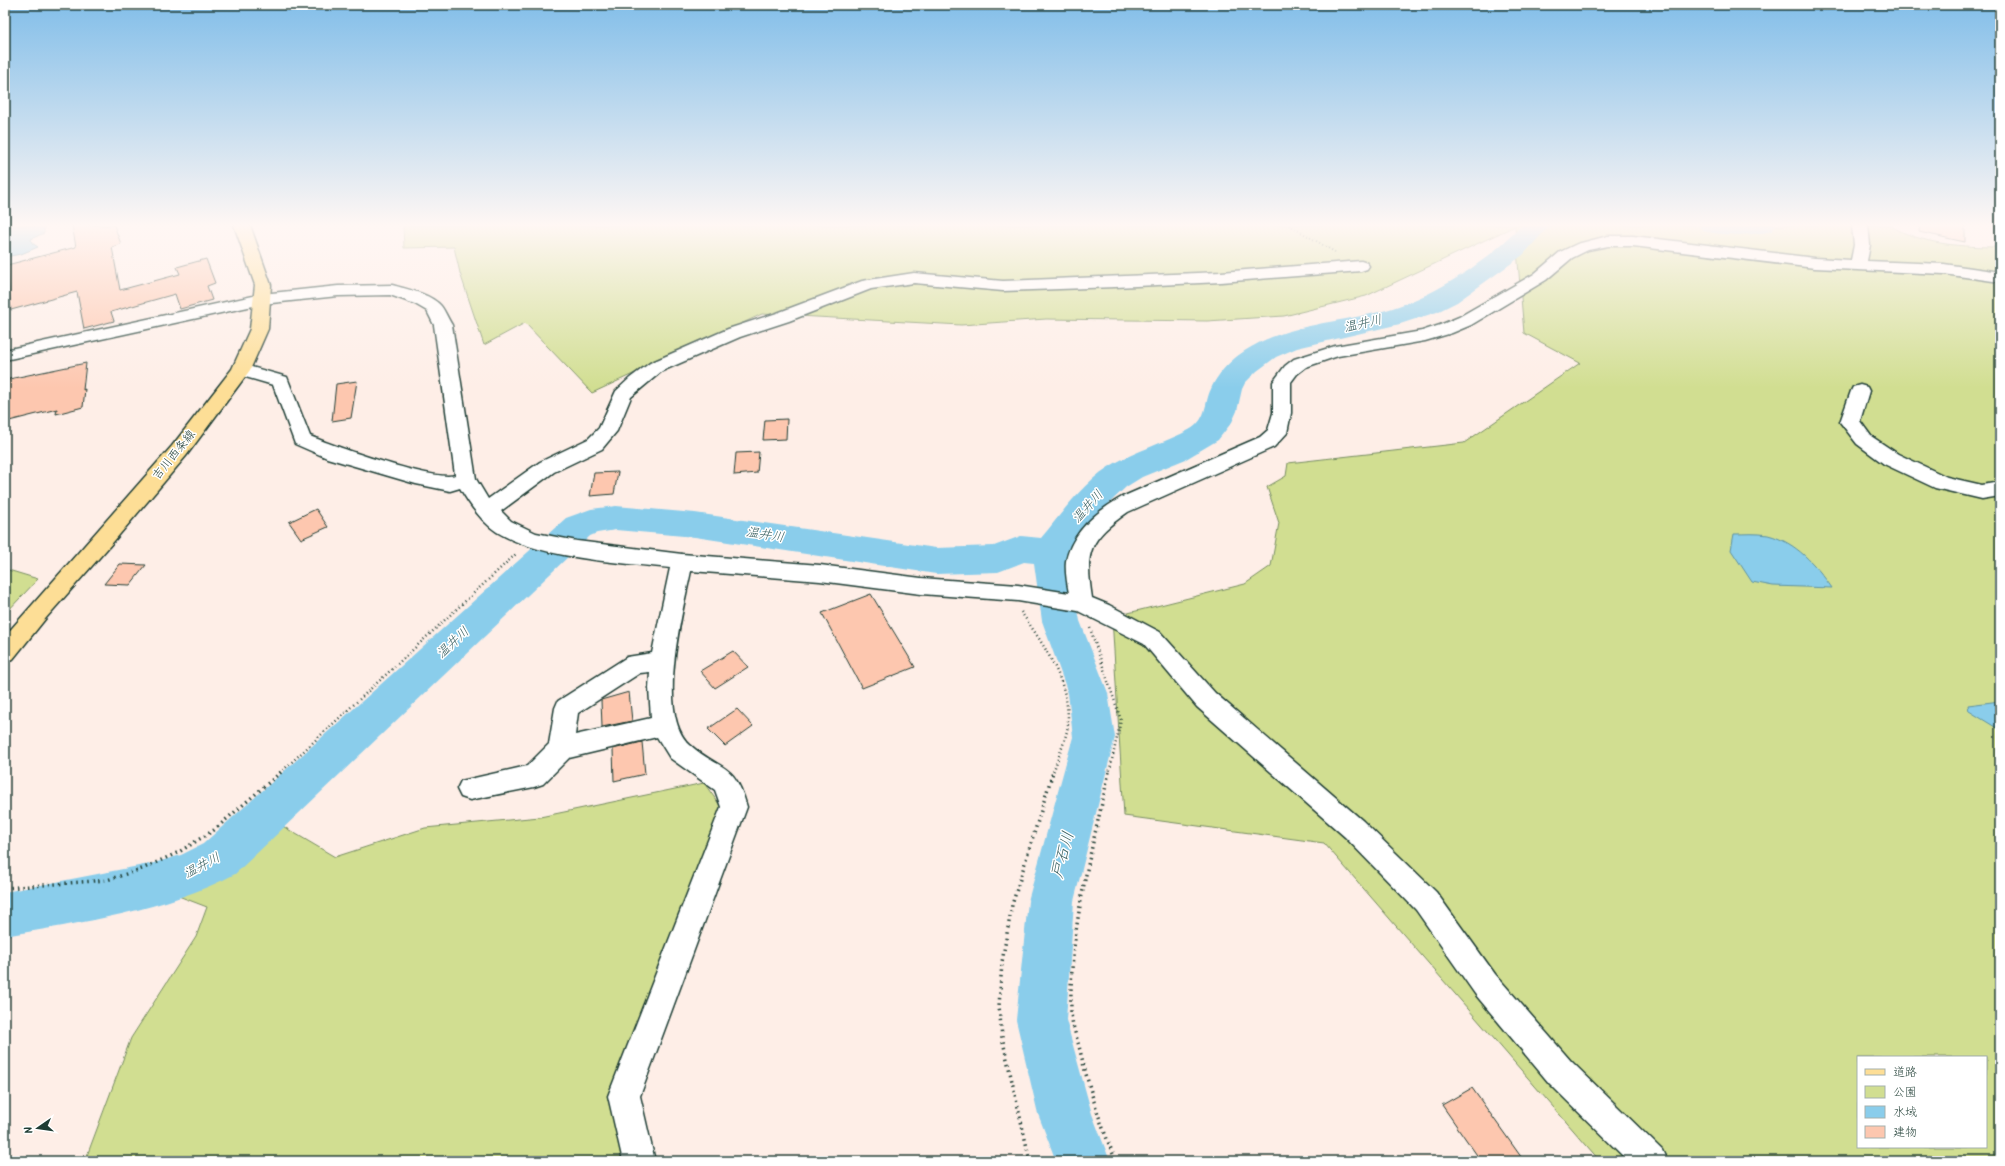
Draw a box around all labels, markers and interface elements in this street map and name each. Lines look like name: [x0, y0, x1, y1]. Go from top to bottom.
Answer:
water label: 温井川: [1342, 309, 1384, 339]
street label: 吉川西条線: [148, 426, 200, 484]
water label: 温井川: [1067, 485, 1109, 529]
water label: 温井川: [744, 522, 786, 548]
water label: 温井川: [432, 622, 474, 664]
water label: 戸石川: [1045, 829, 1081, 881]
water label: 温井川: [180, 848, 224, 884]
legend: [1857, 1056, 1987, 1148]
text: 道路: [1893, 1063, 1917, 1082]
text: 公園: [1893, 1083, 1917, 1102]
text: 水域: [1893, 1103, 1917, 1122]
north arrow: [18, 1108, 58, 1148]
text: 建物: [1893, 1123, 1917, 1142]
text: N: [20, 1125, 39, 1135]

